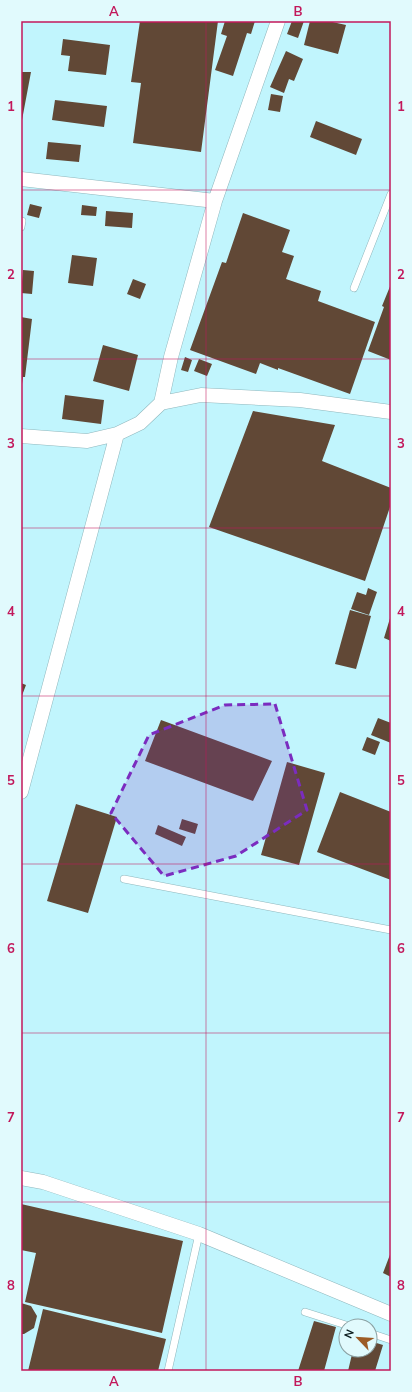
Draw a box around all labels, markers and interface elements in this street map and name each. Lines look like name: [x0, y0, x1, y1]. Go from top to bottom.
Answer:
text: A: [109, 3, 119, 19]
text: B: [294, 3, 303, 19]
text: 1: [7, 98, 15, 114]
text: 1: [397, 98, 405, 114]
text: 2: [7, 266, 15, 282]
text: 2: [397, 266, 405, 282]
text: 3: [7, 435, 15, 451]
text: 3: [397, 435, 405, 451]
text: 4: [7, 603, 15, 619]
text: 4: [397, 603, 405, 619]
text: 5: [7, 772, 15, 788]
text: 5: [397, 772, 405, 788]
text: 6: [7, 940, 15, 956]
text: 6: [397, 940, 405, 956]
text: 7: [7, 1109, 15, 1125]
text: 7: [397, 1109, 405, 1125]
text: 8: [7, 1277, 15, 1293]
text: 8: [397, 1277, 405, 1293]
north arrow: [338, 1318, 378, 1358]
text: N: [341, 1327, 357, 1340]
text: A: [109, 1373, 119, 1389]
text: B: [294, 1373, 303, 1389]

